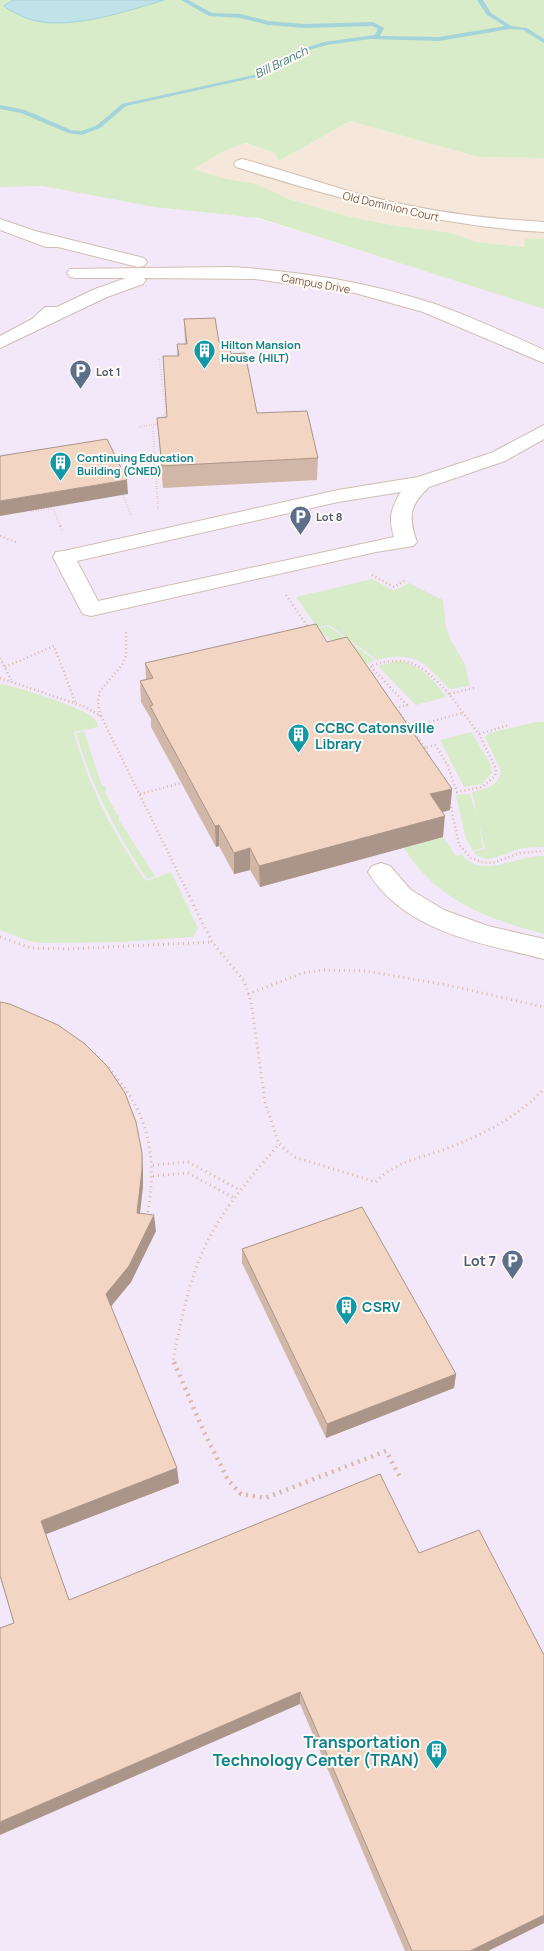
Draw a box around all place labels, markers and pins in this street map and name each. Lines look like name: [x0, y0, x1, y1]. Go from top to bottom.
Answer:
place label: Hilton Mansion House (HILT): [221, 337, 301, 365]
building icon: Hilton Mansion House (HILT): [193, 338, 217, 369]
parking icon: Lot 1: [68, 359, 92, 390]
place label: Lot 1: [96, 364, 120, 379]
place label: Continuing Education Building (CNED): [77, 450, 194, 478]
building icon: Continuing Education Building (CNED): [49, 451, 73, 482]
parking icon: Lot 8: [288, 504, 312, 535]
place label: Lot 8: [316, 509, 343, 524]
place label: CCBC Catonsville Library: [315, 718, 434, 753]
building icon: CCBC Catonsville Library: [287, 723, 311, 754]
parking icon: Lot 7: [500, 1248, 524, 1279]
place label: Lot 7: [464, 1251, 496, 1270]
building icon: CSRV: [334, 1294, 358, 1325]
place label: CSRV: [362, 1297, 400, 1316]
place label: Transportation Technology Center (TRAN): [213, 1731, 420, 1771]
building icon: Transportation Technology Center (TRAN): [424, 1739, 448, 1770]

